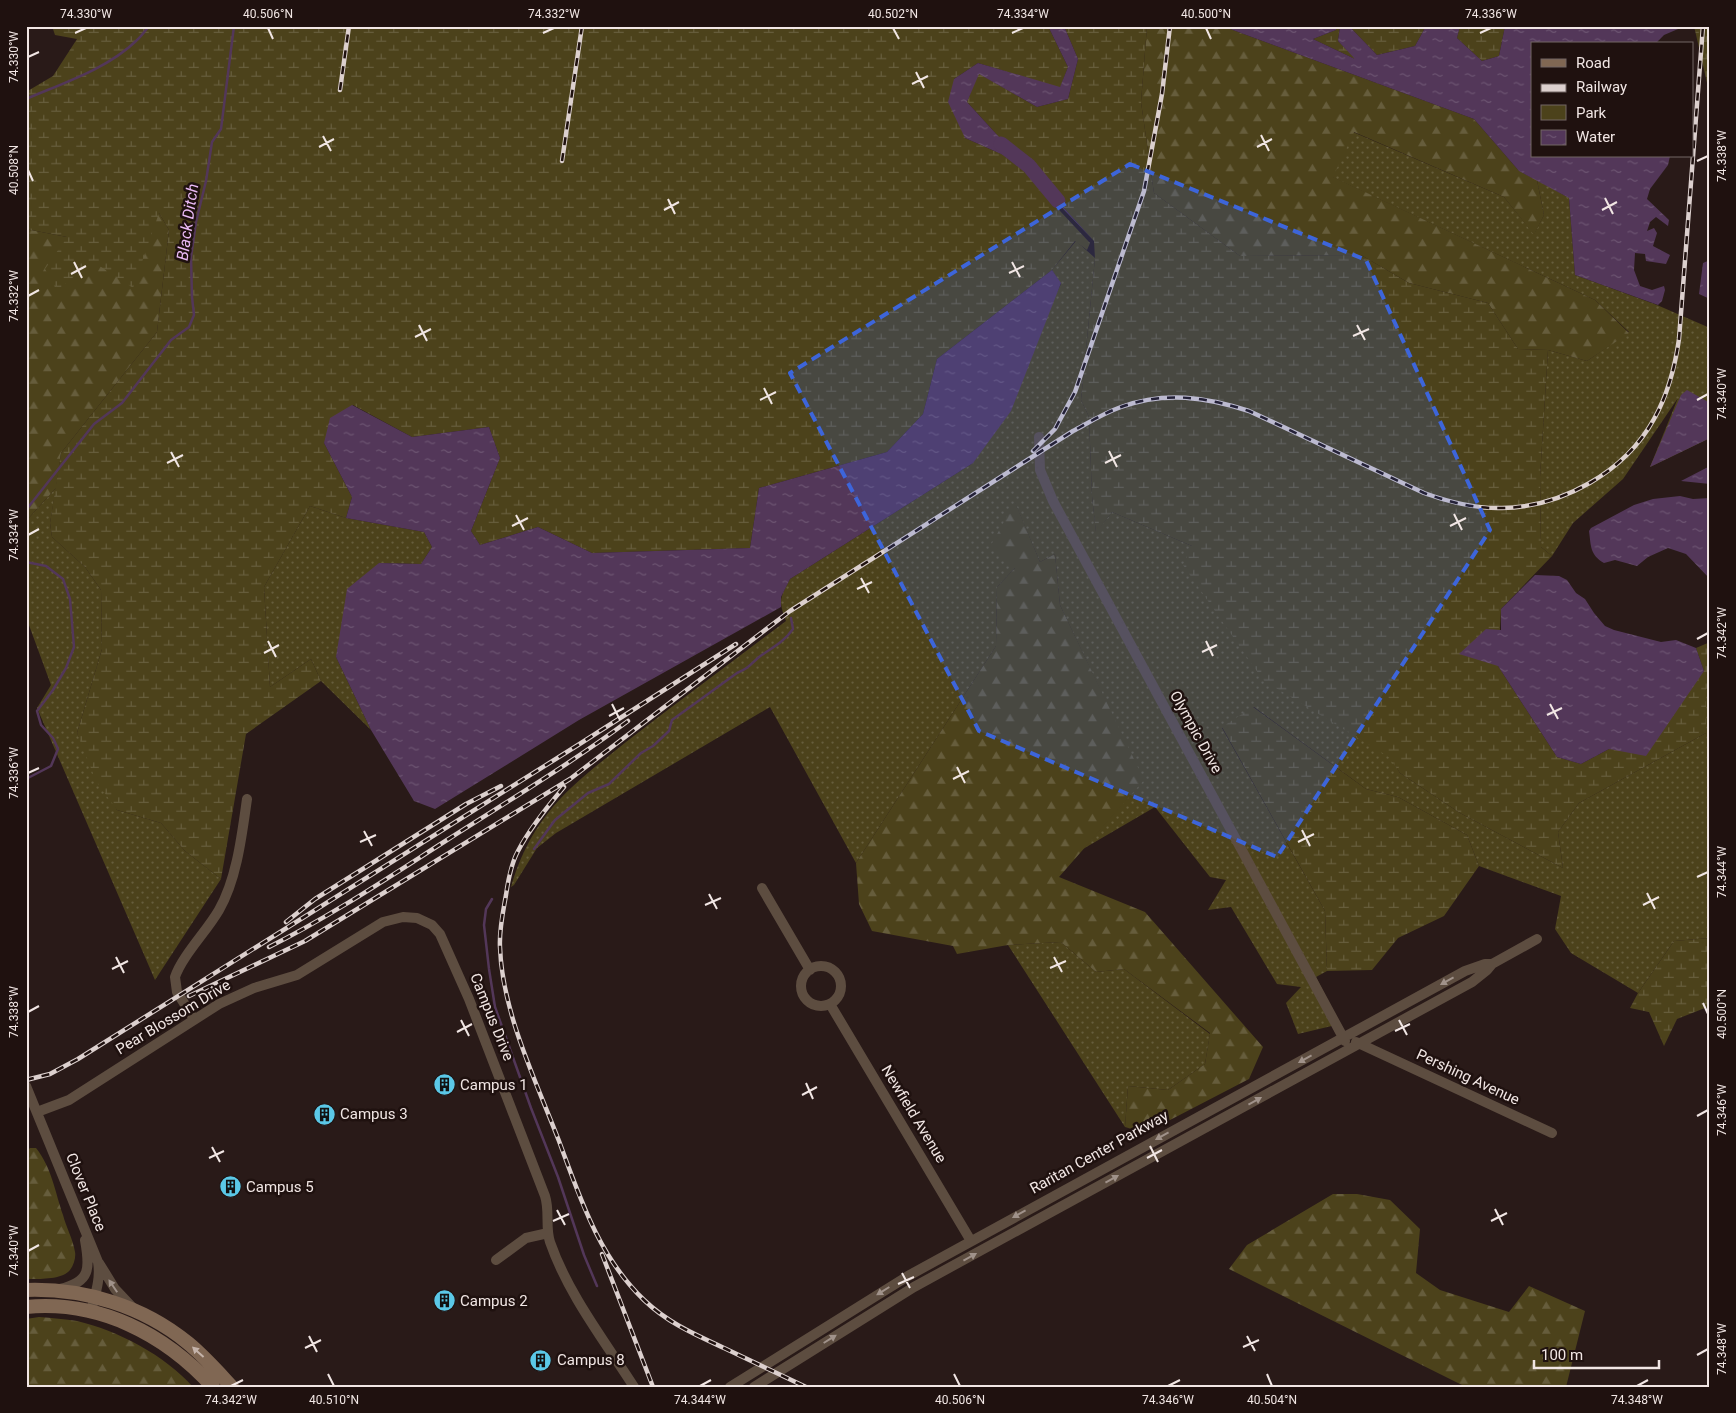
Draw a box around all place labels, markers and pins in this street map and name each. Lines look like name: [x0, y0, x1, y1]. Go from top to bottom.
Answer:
building icon: Campus 1: [432, 1073, 456, 1097]
place label: Campus 1: [460, 1076, 528, 1094]
building icon: Campus 3: [312, 1102, 336, 1126]
place label: Campus 3: [340, 1105, 408, 1123]
building icon: Campus 5: [218, 1175, 242, 1199]
place label: Campus 5: [246, 1178, 314, 1196]
building icon: Campus 2: [432, 1289, 456, 1313]
place label: Campus 2: [460, 1292, 528, 1310]
building icon: Campus 8: [529, 1348, 553, 1372]
place label: Campus 8: [557, 1351, 625, 1369]

